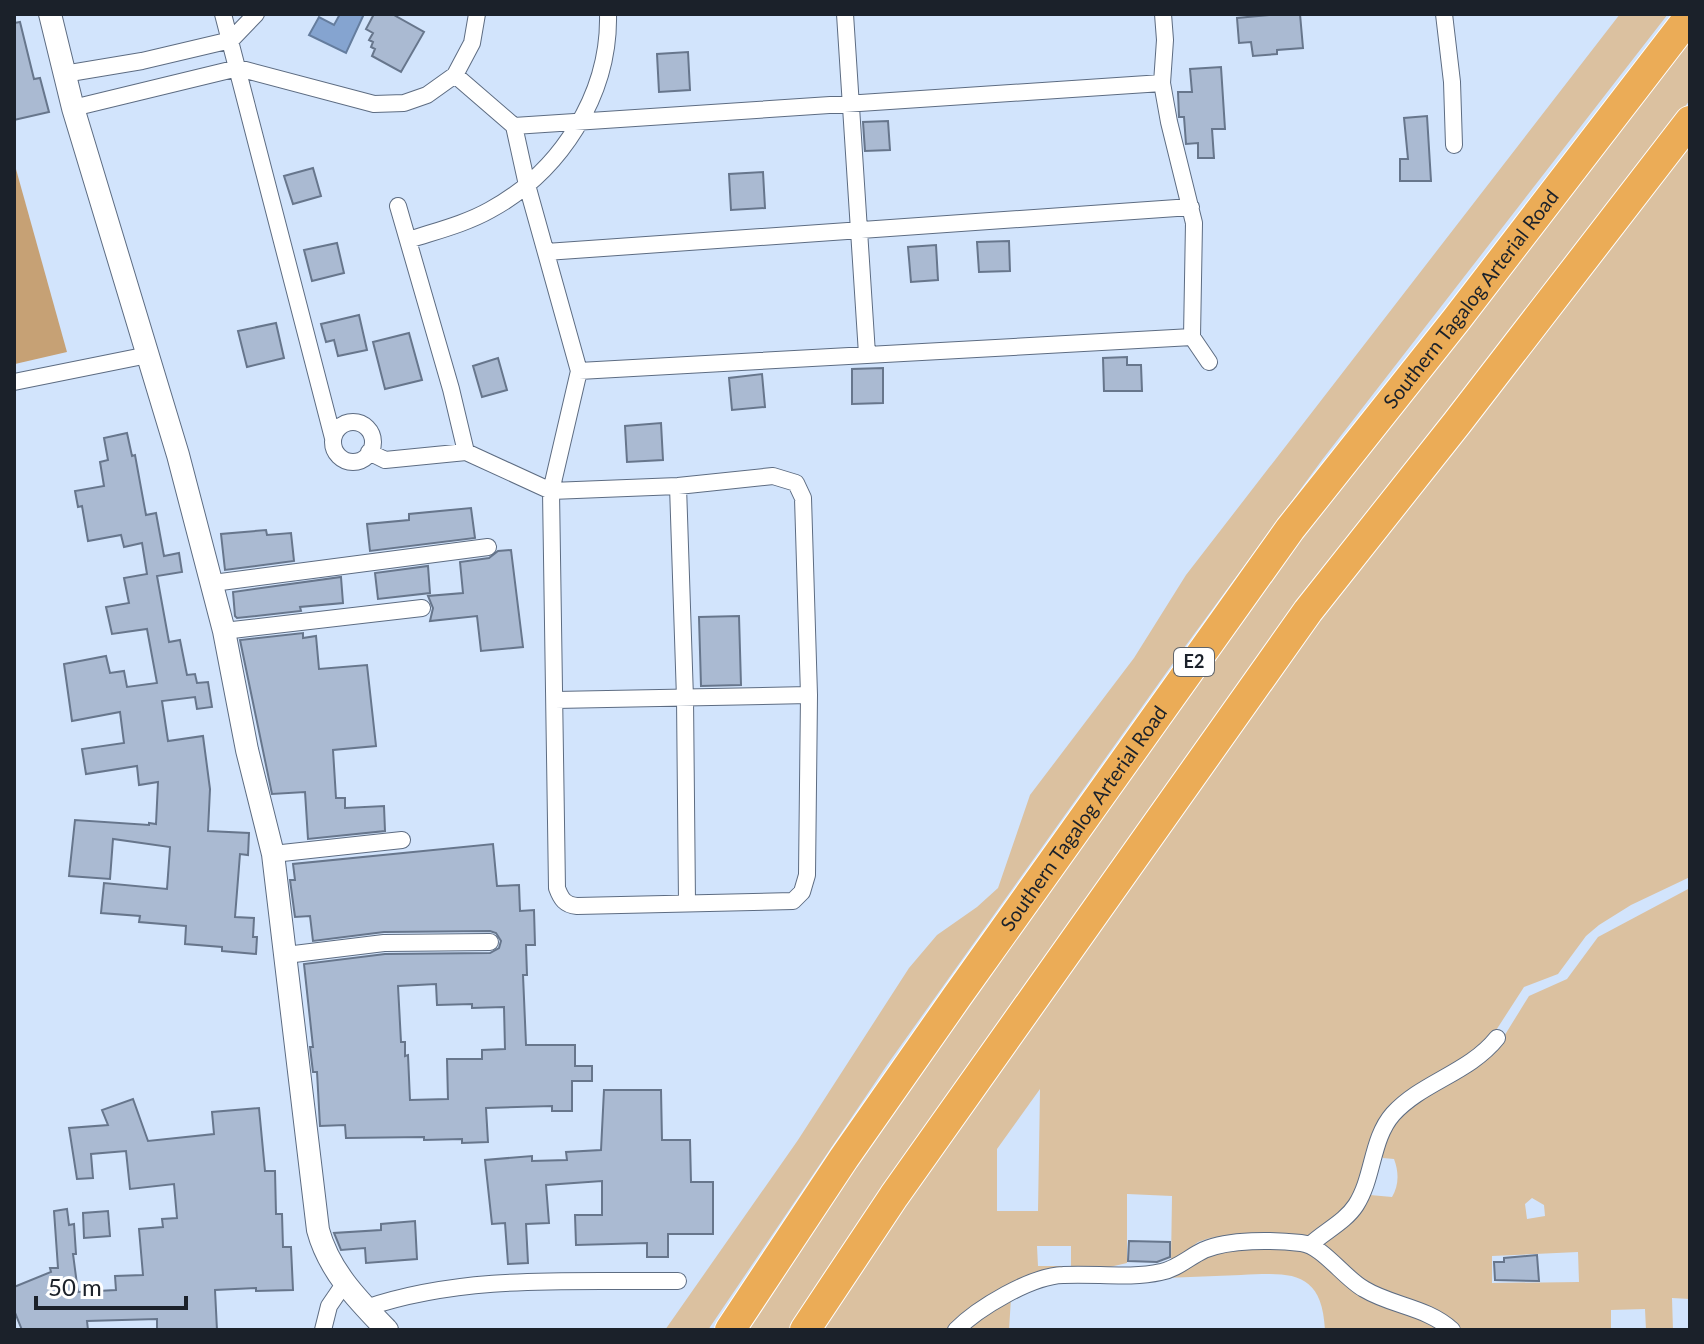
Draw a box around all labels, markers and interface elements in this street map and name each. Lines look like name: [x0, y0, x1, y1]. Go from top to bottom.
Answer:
street label: Southern Tagalog Arterial Road: [1378, 184, 1563, 413]
road number: E2: [1174, 648, 1214, 676]
street label: Southern Tagalog Arterial Road: [995, 701, 1171, 935]
scale bar: [36, 1260, 186, 1310]
text: 50 m: [48, 1272, 102, 1301]

